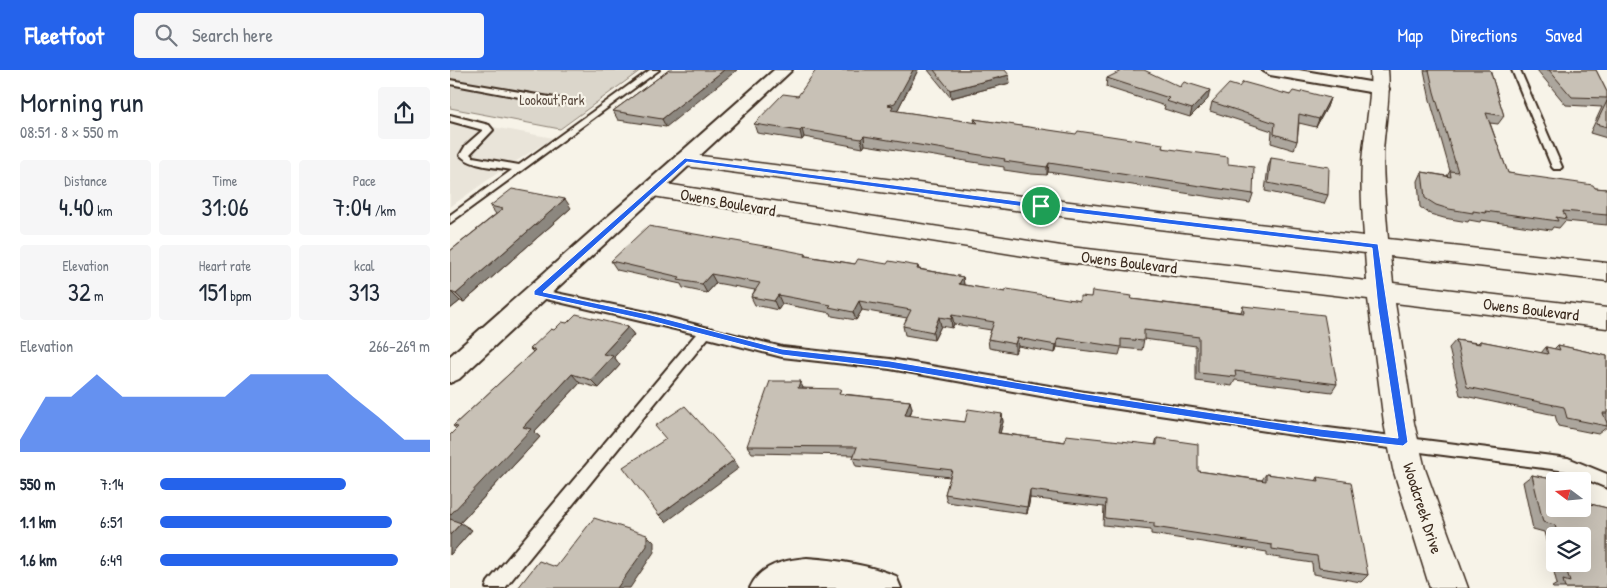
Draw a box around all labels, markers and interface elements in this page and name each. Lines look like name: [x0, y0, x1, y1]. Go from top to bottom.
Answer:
search box: [134, 13, 484, 58]
text: Fleetfoot: [25, 19, 104, 51]
icon: search: [152, 21, 180, 49]
text: Search here: [192, 22, 273, 48]
text: Map: [1398, 23, 1423, 48]
text: Directions: [1451, 23, 1517, 48]
text: Saved: [1545, 23, 1582, 48]
text: Morning run: [20, 83, 144, 121]
button: share: [378, 87, 430, 139]
park label: Lookout Park: [519, 90, 585, 109]
text: 08:51 · 8 × 550 m: [20, 121, 118, 143]
text: Distance: [64, 171, 107, 190]
text: Time: [213, 171, 237, 190]
text: Pace: [353, 171, 376, 190]
street label: Owens Boulevard: [679, 183, 777, 221]
pin: [1020, 185, 1062, 227]
text: 4.40: [59, 190, 94, 224]
text: 31:06: [201, 190, 249, 224]
text: 7:04: [333, 190, 371, 224]
icon: arrive: [1027, 192, 1055, 220]
text: km: [94, 201, 113, 220]
text: /km: [371, 201, 396, 220]
street label: Owens Boulevard: [1080, 245, 1178, 279]
text: Elevation: [62, 256, 109, 275]
text: Heart rate: [199, 256, 251, 275]
text: kcal: [354, 256, 375, 275]
text: 32: [68, 275, 91, 309]
text: 151: [198, 275, 227, 309]
text: 313: [349, 275, 380, 309]
text: m: [91, 286, 103, 305]
text: bpm: [227, 286, 252, 305]
street label: Owens Boulevard: [1482, 292, 1580, 326]
text: Elevation: [20, 335, 73, 357]
text: 266–269 m: [369, 335, 430, 357]
street label: Woodcreek Drive: [1398, 460, 1448, 557]
north arrow: [1546, 472, 1591, 518]
map controls: [1546, 472, 1591, 572]
text: 550 m: [20, 473, 55, 495]
text: 7:14: [100, 473, 123, 495]
text: 1.1 km: [20, 511, 56, 533]
text: 6:51: [100, 511, 123, 533]
button: layers: [1546, 527, 1591, 572]
text: 1.6 km: [20, 549, 57, 571]
text: 6:49: [100, 549, 122, 571]

